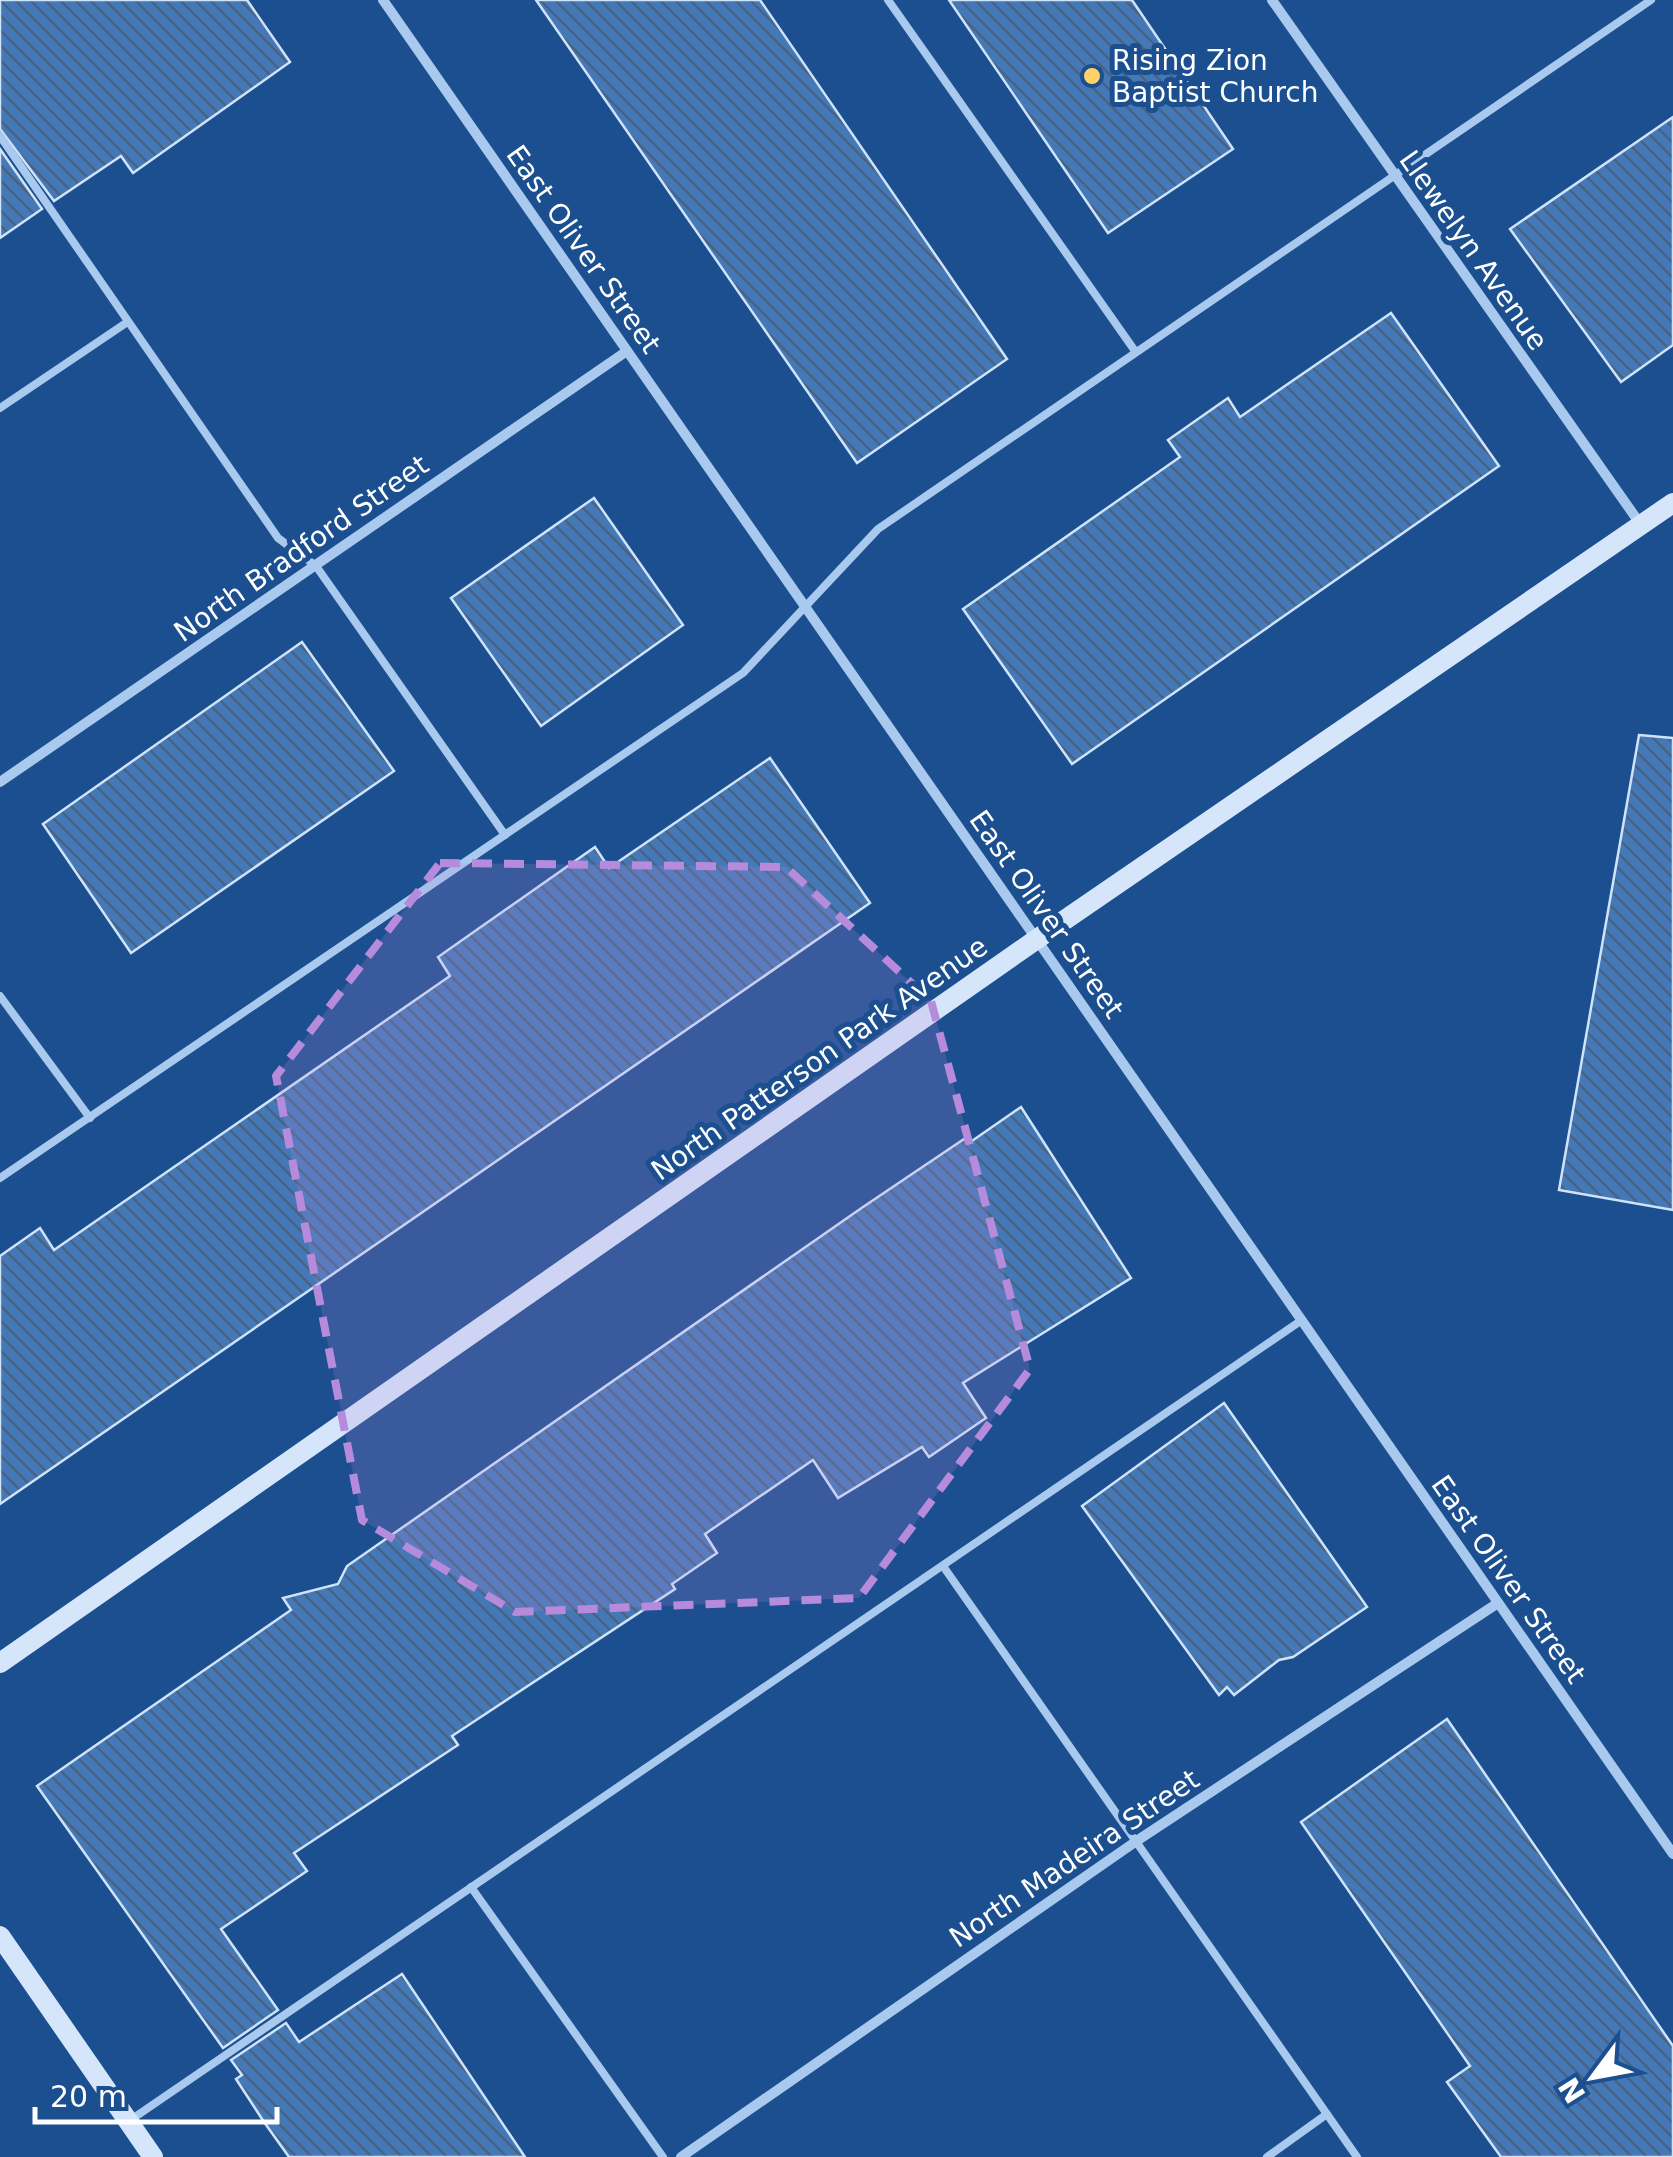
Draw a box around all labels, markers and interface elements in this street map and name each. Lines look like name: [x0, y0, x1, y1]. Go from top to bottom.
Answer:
place label: Rising Zion Baptist Church: [1112, 44, 1318, 109]
marker: Rising Zion Baptist Church: [1081, 65, 1103, 87]
street label: East Oliver Street: [499, 139, 668, 360]
street label: Llewelyn Avenue: [1392, 144, 1555, 356]
street label: North Bradford Street: [168, 448, 435, 649]
street label: East Oliver Street: [962, 804, 1131, 1025]
street label: North Patterson Park Avenue: [645, 929, 994, 1187]
street label: East Oliver Street: [1424, 1469, 1593, 1690]
street label: North Madeira Street: [943, 1763, 1205, 1954]
north arrow: [1543, 2027, 1643, 2127]
scale bar: [35, 2062, 278, 2124]
text: N: [1552, 2071, 1592, 2109]
text: 20 m: [50, 2079, 127, 2114]

